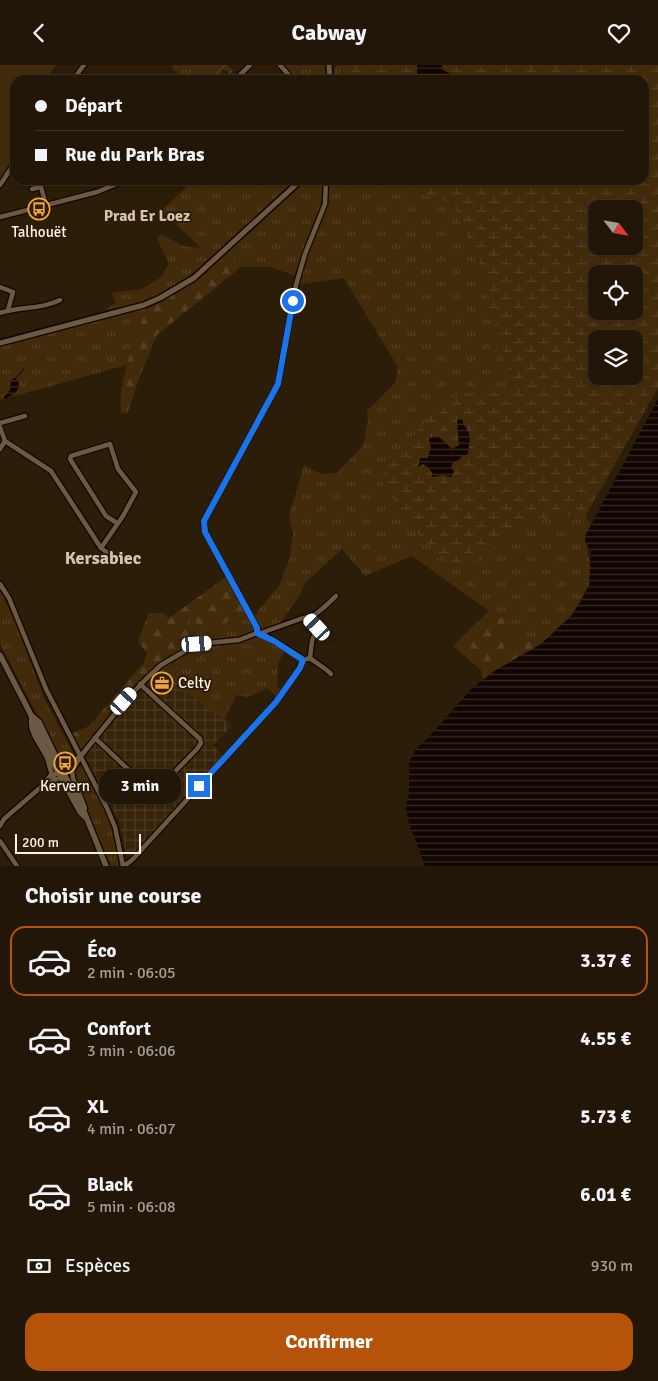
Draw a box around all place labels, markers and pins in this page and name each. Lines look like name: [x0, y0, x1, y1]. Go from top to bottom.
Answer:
bus stop icon: Talhouët: [27, 197, 51, 221]
place label: Talhouët: [11, 223, 67, 241]
office icon: Celty: [150, 671, 174, 695]
place label: Celty: [178, 674, 211, 692]
bus stop icon: Kervern: [53, 751, 77, 775]
place label: Kervern: [40, 777, 90, 795]

